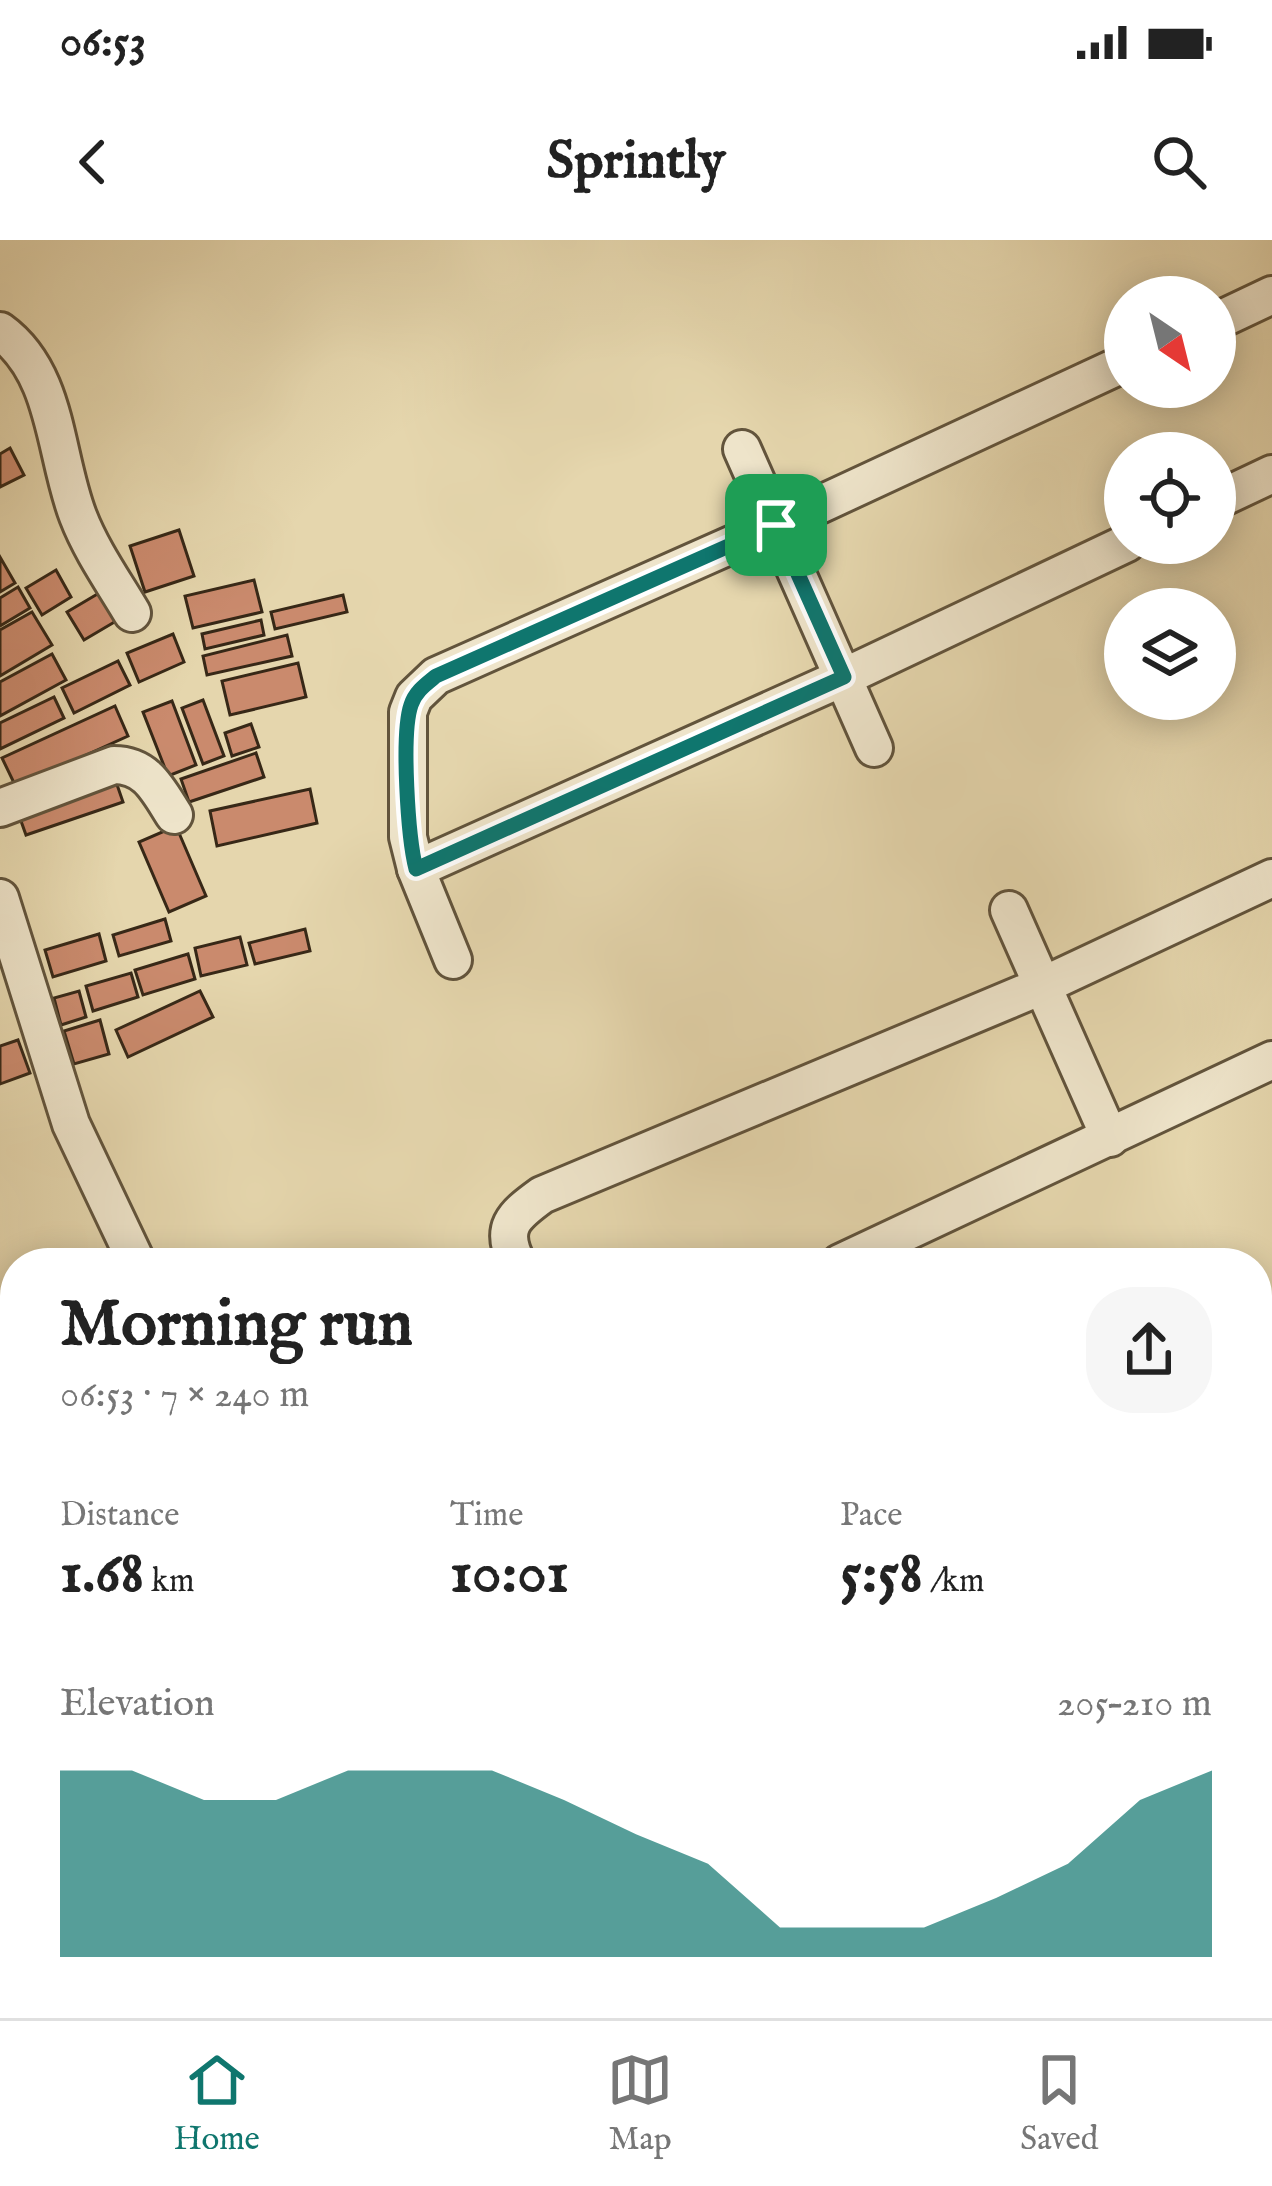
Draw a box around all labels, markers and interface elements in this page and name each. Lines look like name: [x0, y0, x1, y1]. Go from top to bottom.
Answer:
text: 06:53: [60, 14, 146, 71]
text: Sprintly: [547, 128, 725, 197]
icon: back: [60, 129, 126, 195]
icon: search: [1146, 129, 1212, 195]
north arrow: [1104, 276, 1236, 408]
map controls: [1104, 276, 1236, 720]
button: locate: [1104, 432, 1236, 564]
pin: [725, 474, 827, 576]
icon: arrive: [743, 492, 809, 558]
button: layers: [1104, 588, 1236, 720]
text: Morning run: [60, 1284, 413, 1368]
button: share: [1086, 1287, 1212, 1413]
text: 06:53 · 7 × 240 m: [60, 1371, 309, 1420]
text: Distance: [60, 1495, 179, 1537]
text: Time: [450, 1495, 523, 1537]
text: Pace: [840, 1495, 902, 1537]
text: 1.68: [60, 1537, 144, 1613]
text: 10:01: [450, 1537, 569, 1613]
text: 5:58: [840, 1537, 923, 1613]
text: km: [144, 1561, 194, 1603]
text: /km: [923, 1561, 984, 1603]
text: Elevation: [60, 1680, 215, 1729]
text: 205–210 m: [1057, 1680, 1212, 1729]
tab: Home: [174, 2047, 260, 2161]
tab: Map: [607, 2047, 673, 2161]
tab: Saved: [1020, 2047, 1098, 2161]

